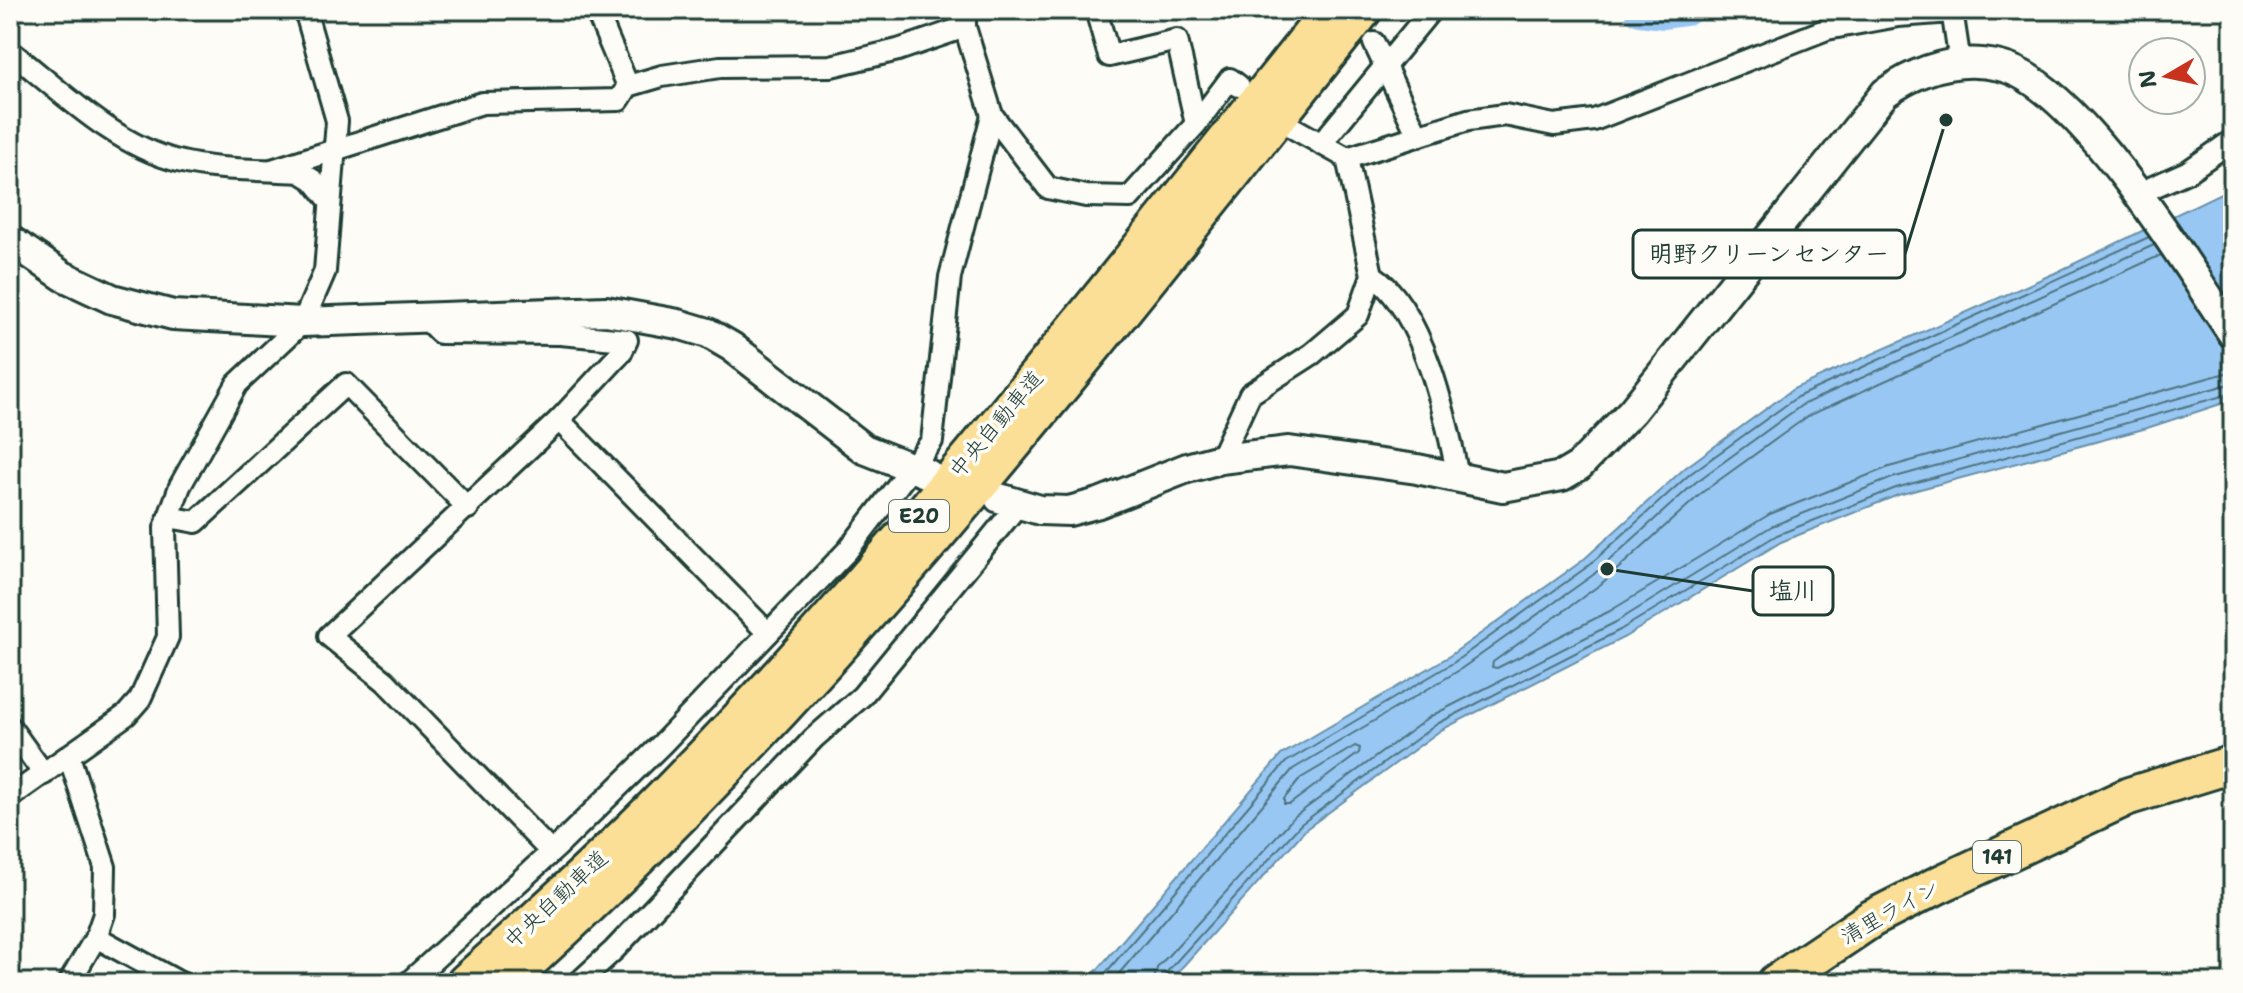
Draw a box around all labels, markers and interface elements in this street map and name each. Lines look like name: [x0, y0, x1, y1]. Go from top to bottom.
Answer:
north arrow: [2127, 36, 2207, 116]
text: N: [2132, 68, 2163, 90]
callout: 明野クリーンセンター: [1633, 230, 1905, 278]
text: 明野クリーンセンター: [1649, 238, 1889, 270]
street label: 中央自動車道: [942, 364, 1050, 484]
road number: E20: [889, 500, 949, 532]
callout: 塩川: [1753, 567, 1833, 615]
text: 塩川: [1769, 575, 1817, 607]
road number: 141: [1973, 841, 2021, 873]
street label: 中央自動車道: [498, 843, 614, 955]
street label: 清里ライン: [1835, 873, 1945, 951]

